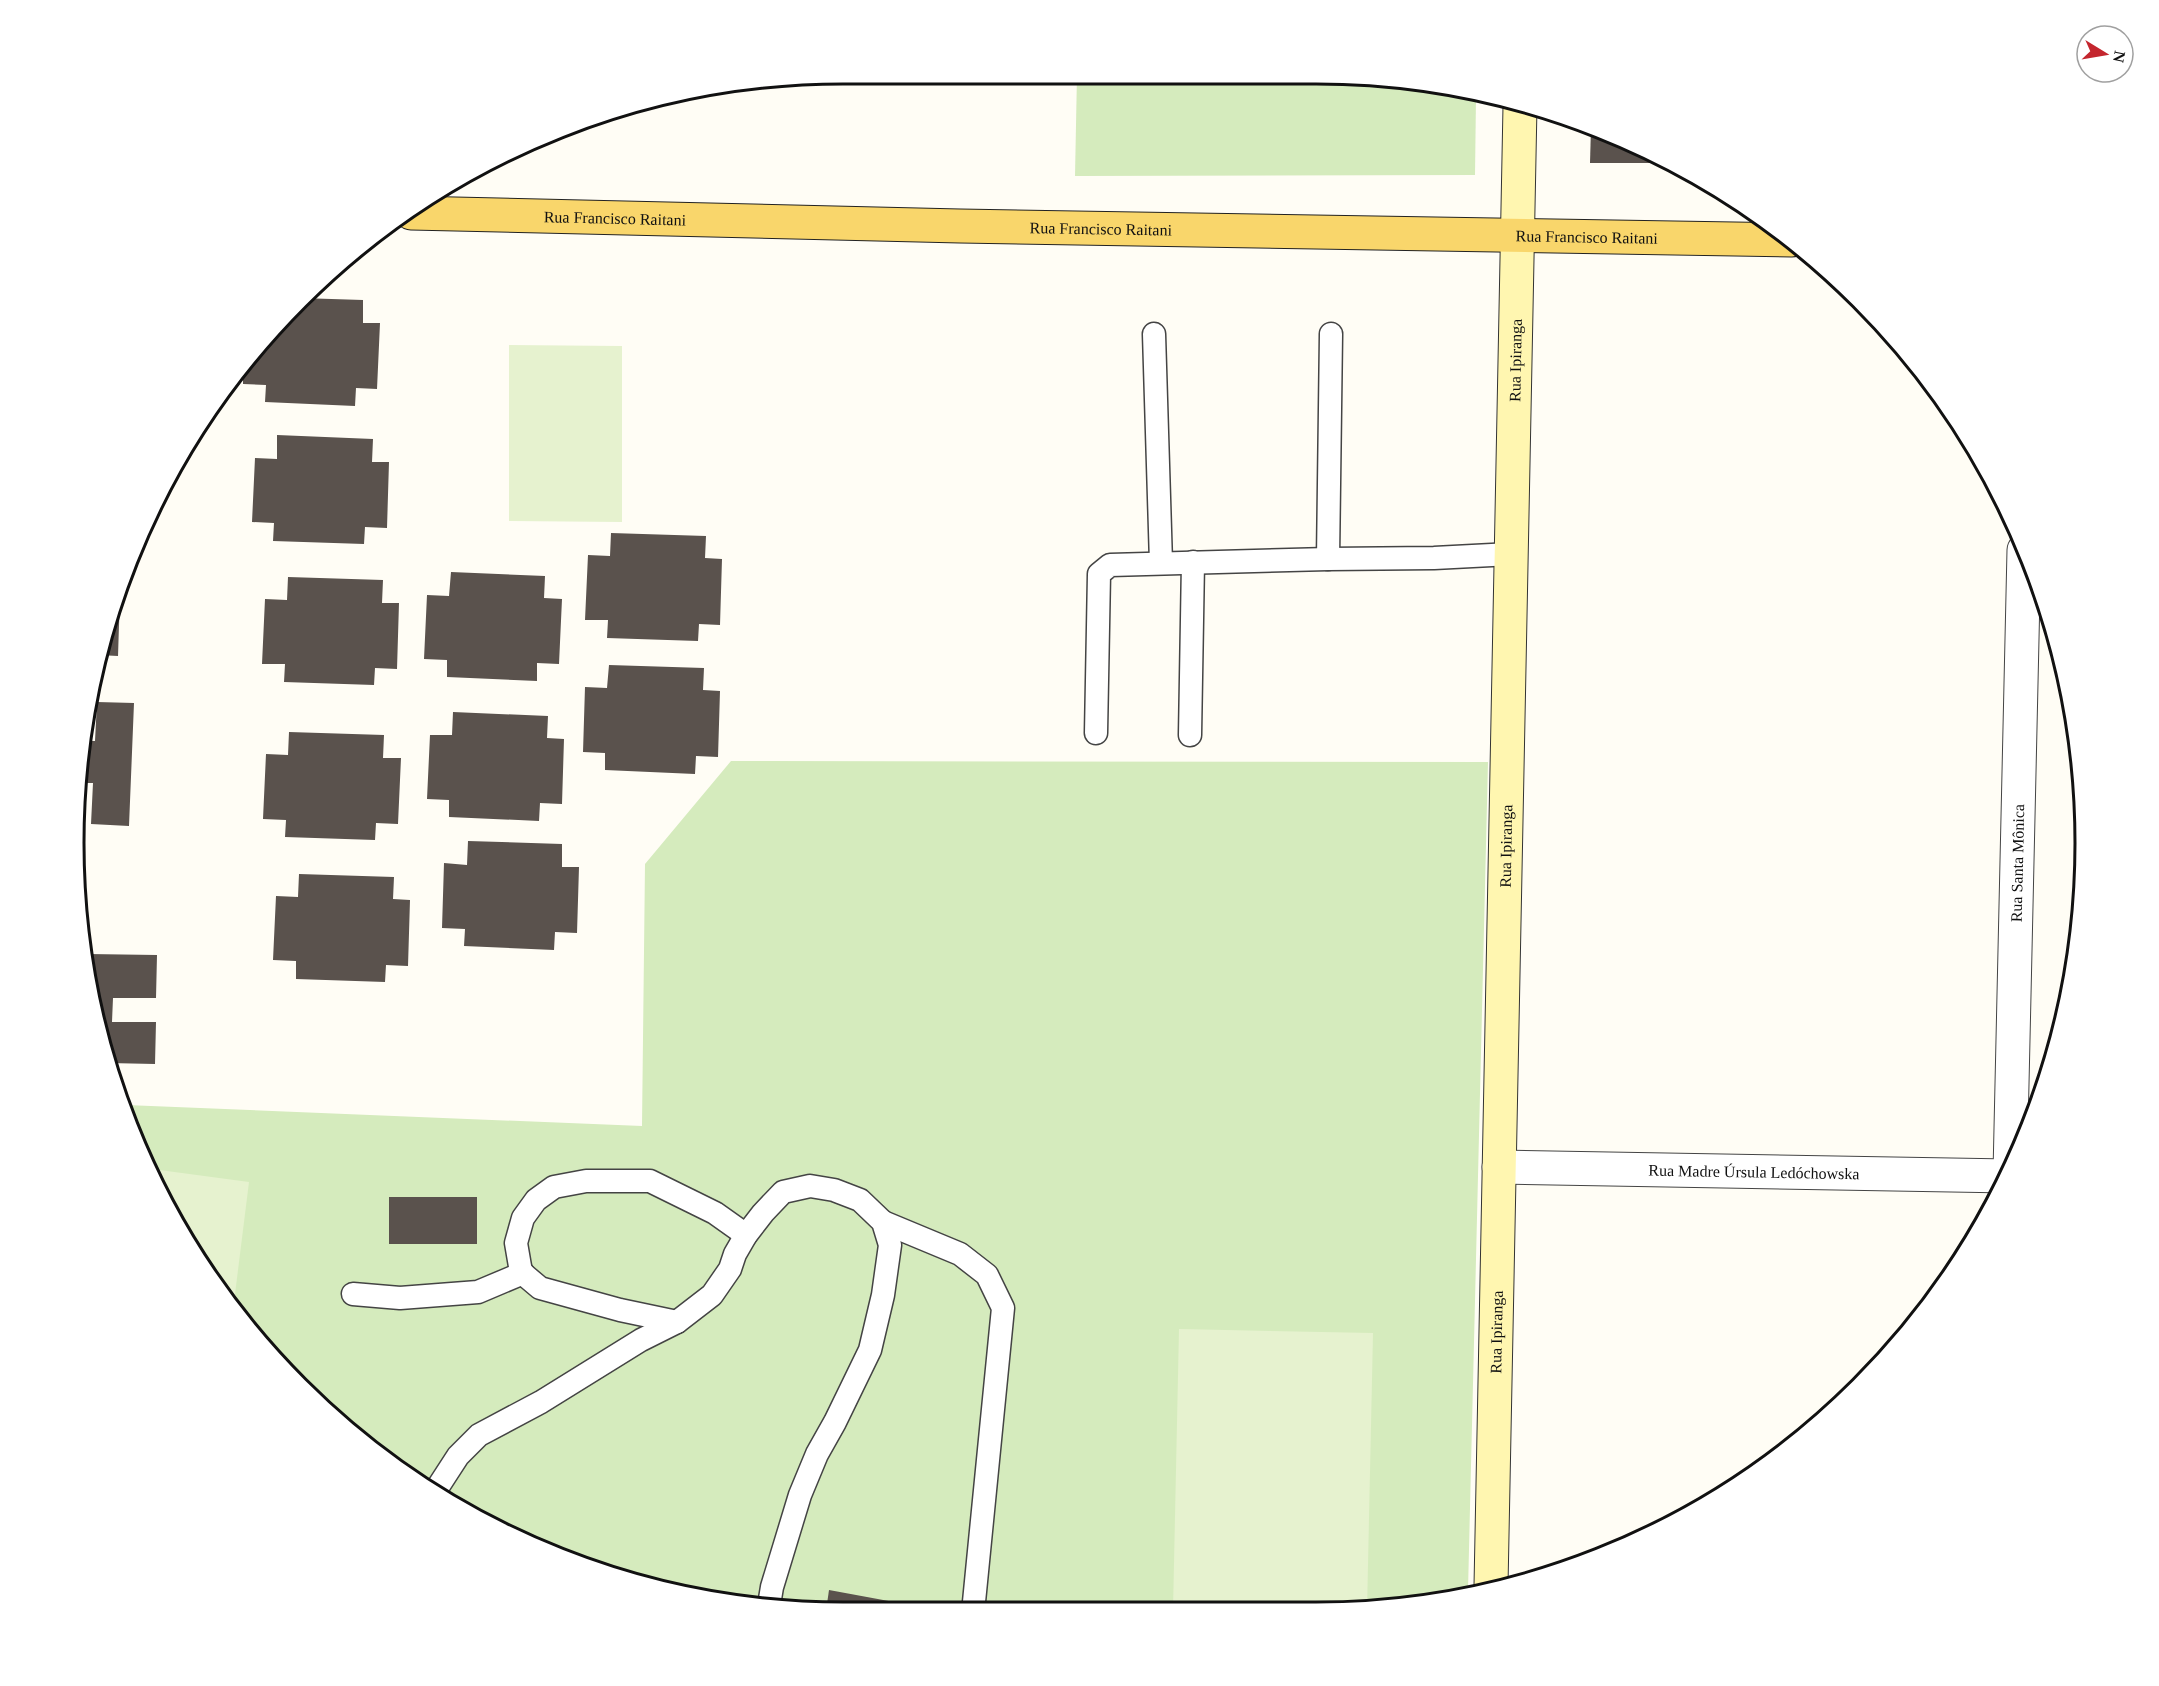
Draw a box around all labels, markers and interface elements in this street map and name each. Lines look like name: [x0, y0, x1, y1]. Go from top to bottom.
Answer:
north arrow: [2075, 24, 2135, 84]
text: N: [2110, 49, 2129, 64]
street label: Rua Francisco Raitani: [544, 208, 687, 228]
street label: Rua Francisco Raitani: [1030, 219, 1173, 238]
street label: Rua Francisco Raitani: [1515, 227, 1659, 246]
street label: Rua Ipiranga: [1506, 319, 1525, 402]
street label: Rua Ipiranga: [1496, 804, 1516, 888]
street label: Rua Santa Mônica: [2007, 804, 2027, 922]
street label: Rua Madre Úrsula Ledóchowska: [1648, 1161, 1860, 1182]
street label: Rua Ipiranga: [1487, 1290, 1506, 1374]

